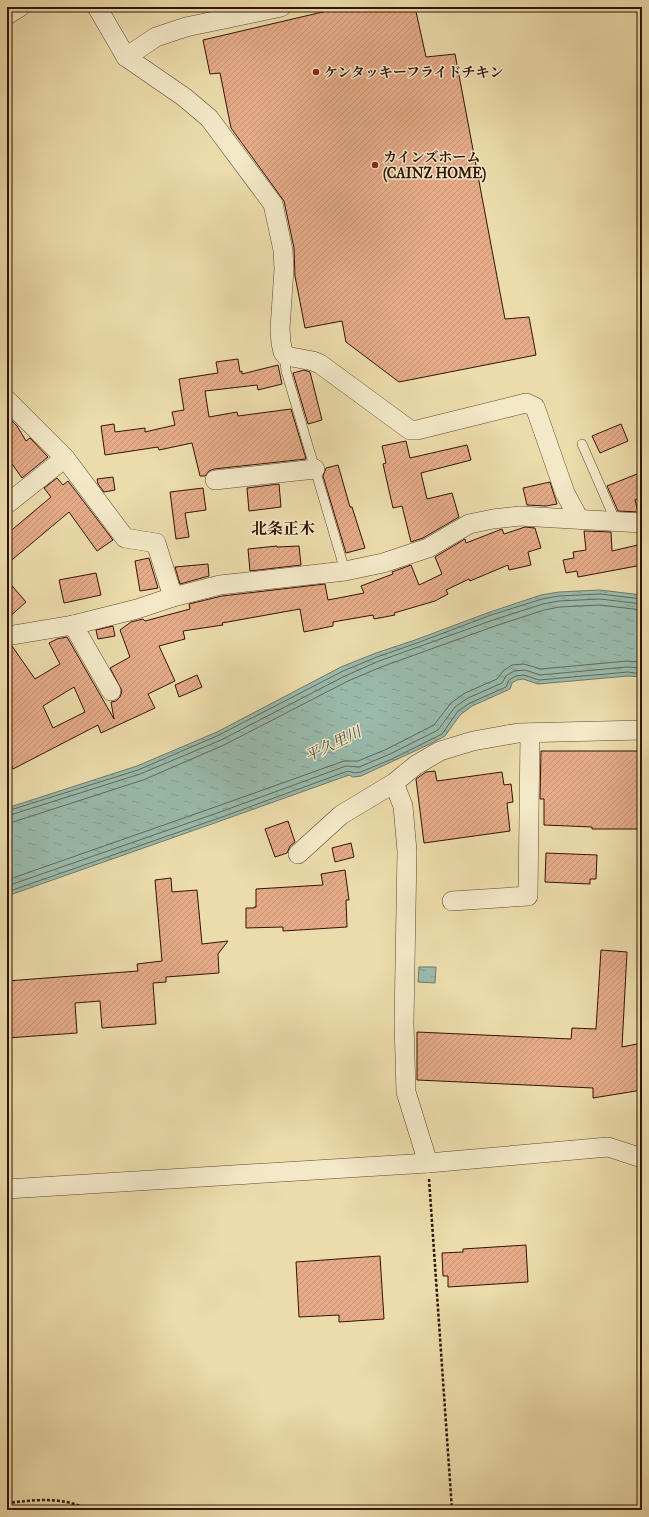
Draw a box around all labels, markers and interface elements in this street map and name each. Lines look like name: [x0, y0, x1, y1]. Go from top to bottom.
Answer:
place label: ケンタッキーフライドチキン: [324, 64, 503, 81]
marker: ケンタッキーフライドチキン: [311, 67, 321, 77]
place label: カインズホーム (CAINZ HOME): [383, 149, 486, 183]
marker: カインズホーム (CAINZ HOME): [370, 160, 380, 170]
district label: 北条正木: [251, 519, 315, 538]
water label: 平久里川: [302, 722, 366, 765]

